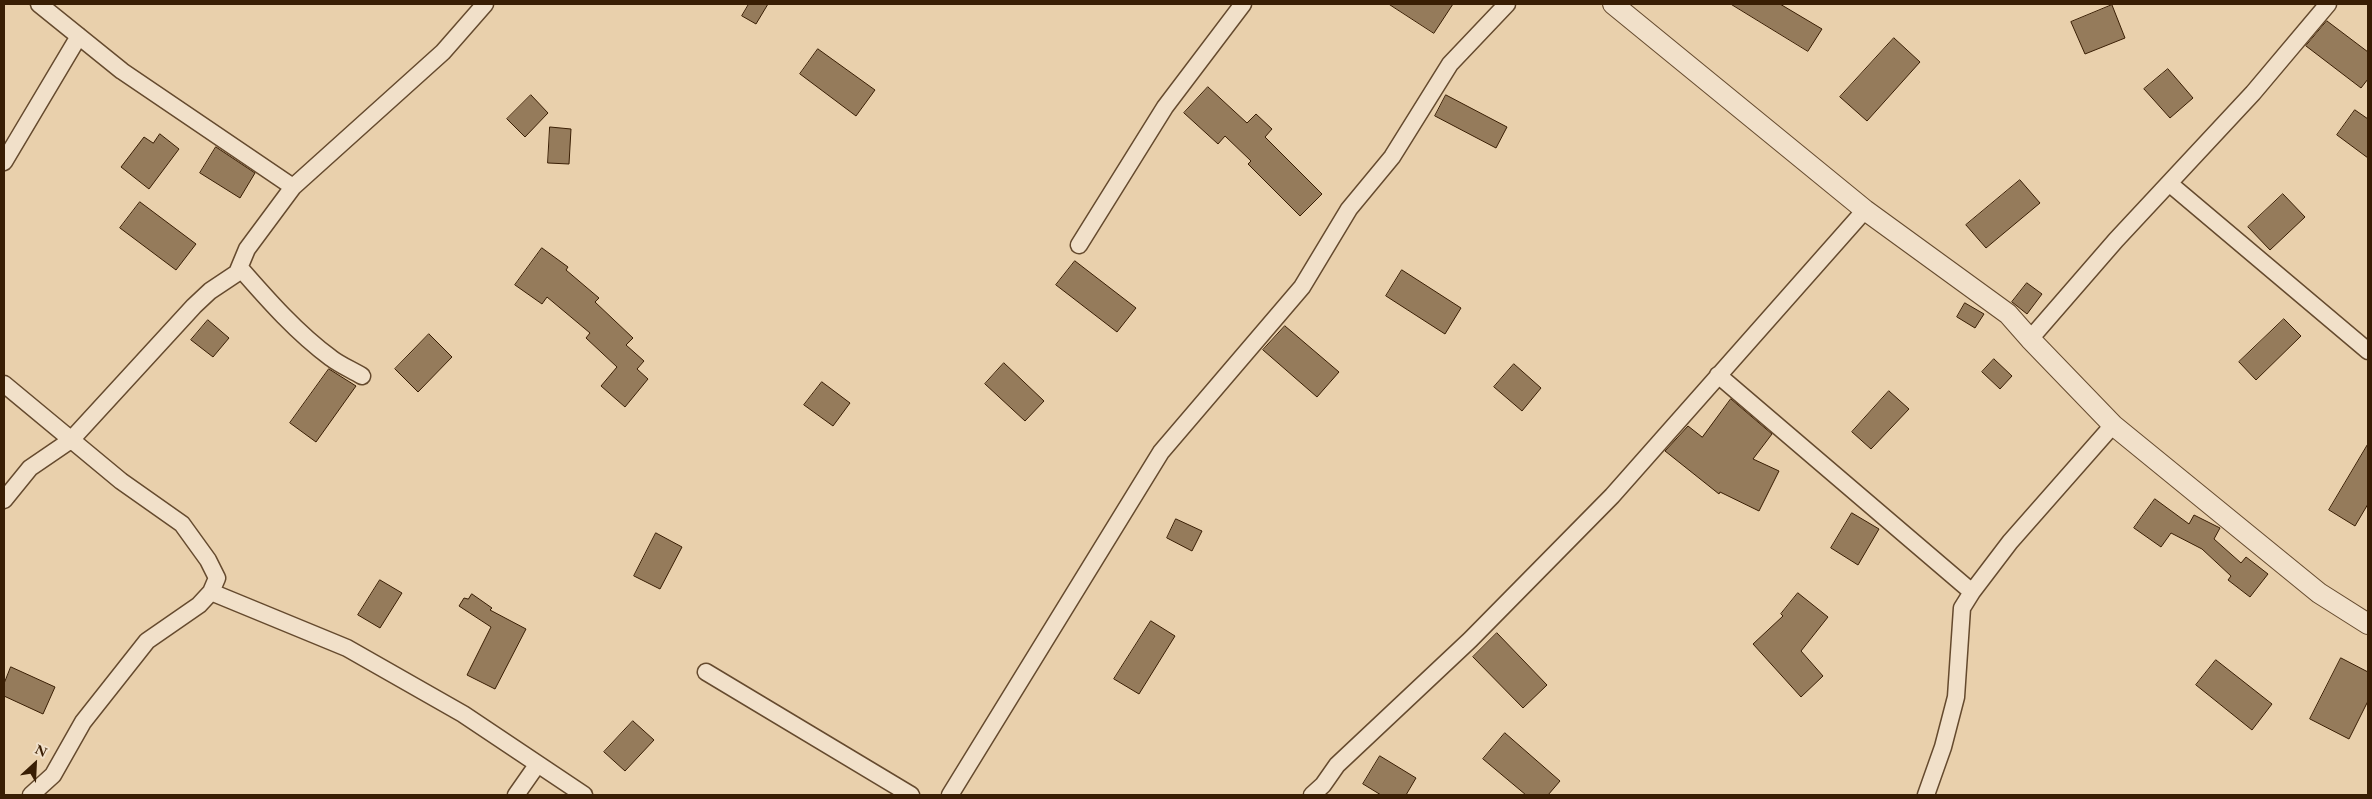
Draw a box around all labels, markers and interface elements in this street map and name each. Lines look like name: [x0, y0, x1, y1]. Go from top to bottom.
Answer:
north arrow: [10, 739, 60, 789]
text: N: [32, 740, 50, 761]

